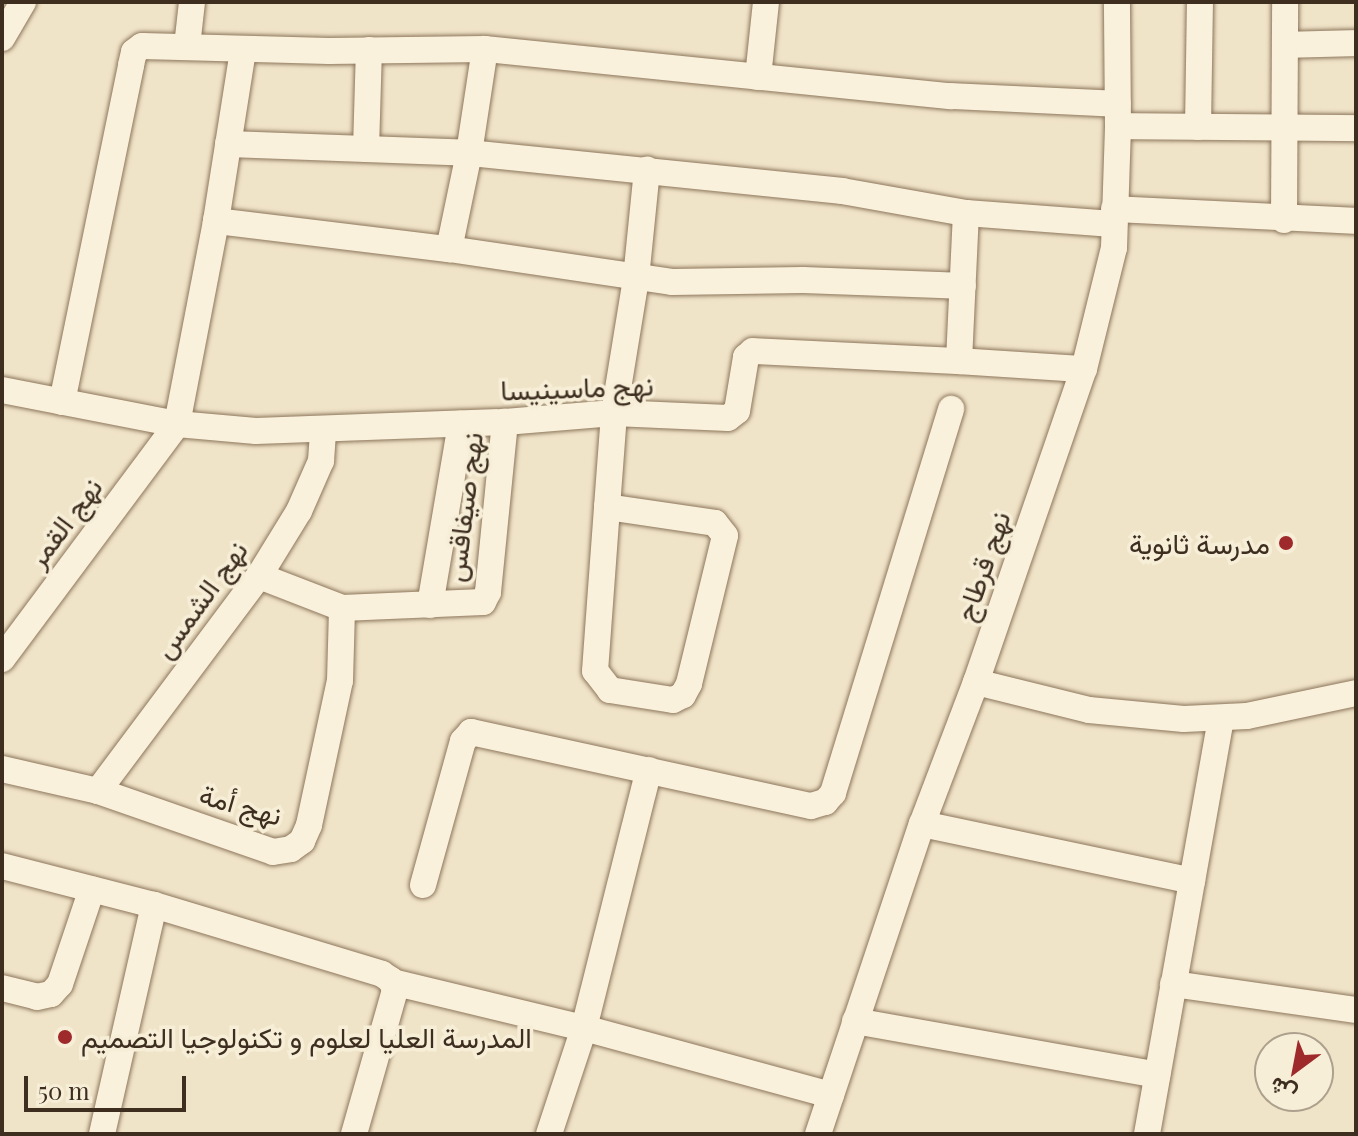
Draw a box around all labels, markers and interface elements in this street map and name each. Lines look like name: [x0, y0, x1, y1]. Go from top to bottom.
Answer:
street label: نهج ماسينيسا: [500, 368, 654, 406]
street label: نهج صيفاقس: [437, 430, 489, 584]
street label: نهج القمر: [19, 471, 109, 573]
street label: نهج قرطاج: [948, 507, 1016, 625]
place label: مدرسة ثانوية: [1129, 526, 1270, 560]
street label: نهج الشمس: [146, 534, 254, 664]
marker: مدرسة ثانوية: [1277, 534, 1295, 552]
street label: نهج أمة: [196, 776, 286, 832]
place label: المدرسة العليا لعلوم و تكنولوجيا التصميم: [81, 1020, 532, 1054]
marker: المدرسة العليا لعلوم و تكنولوجيا التصميم: [56, 1028, 74, 1046]
north arrow: [1254, 1032, 1334, 1112]
scale bar: [28, 1060, 190, 1110]
text: ش: [1263, 1071, 1302, 1110]
text: 50 m: [38, 1074, 90, 1106]

